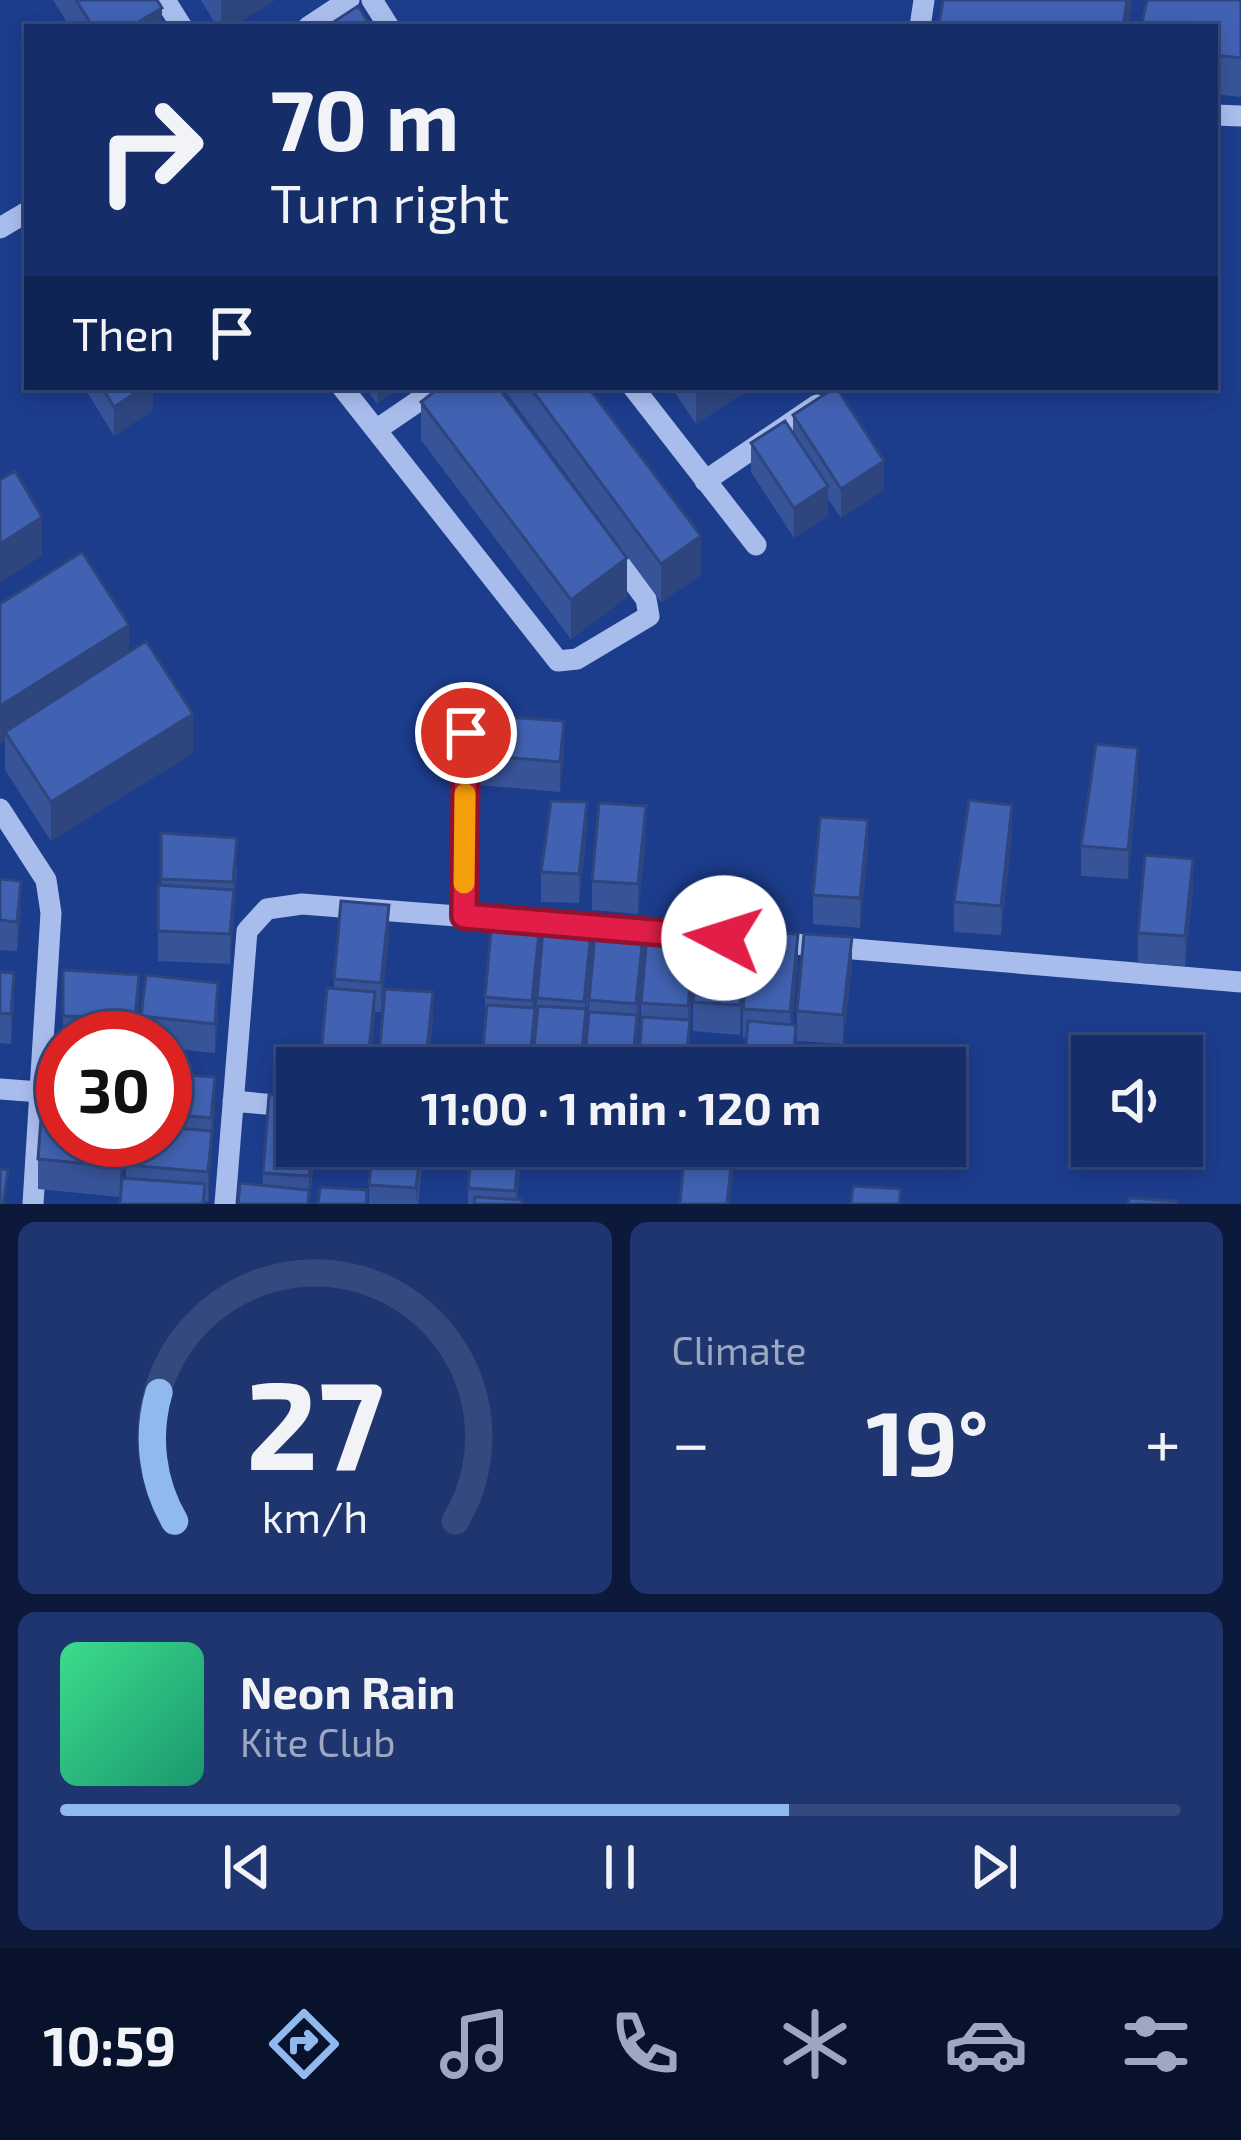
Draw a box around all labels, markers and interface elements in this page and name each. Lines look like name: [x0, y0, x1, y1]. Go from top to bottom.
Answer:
text: 70 m: [270, 67, 460, 168]
icon: right: [72, 72, 228, 228]
text: Turn right: [270, 169, 510, 234]
icon: arrive: [199, 300, 265, 366]
text: Then: [72, 306, 175, 360]
pin: [415, 682, 517, 784]
icon: arrive: [433, 700, 499, 766]
position arrow: [661, 875, 787, 1001]
speed limit sign: 30: [36, 1011, 192, 1167]
map controls: [1071, 1035, 1203, 1167]
button: sound: [1071, 1035, 1203, 1167]
text: 11:00 · 1 min · 120 m: [421, 1080, 821, 1134]
text: Climate: [672, 1326, 806, 1373]
text: 27: [246, 1345, 384, 1495]
text: 19°: [866, 1386, 989, 1494]
text: −: [672, 1401, 710, 1480]
text: +: [1145, 1401, 1181, 1480]
text: km/h: [261, 1490, 368, 1542]
text: Neon Rain: [240, 1664, 455, 1718]
text: Kite Club: [240, 1718, 396, 1765]
icon: previous: [214, 1834, 280, 1900]
icon: pause: [587, 1834, 653, 1900]
icon: next: [961, 1834, 1027, 1900]
icon: directions: [262, 2002, 346, 2086]
icon: music: [433, 2002, 517, 2086]
icon: phone: [603, 2002, 687, 2086]
icon: climate: [773, 2002, 857, 2086]
icon: car: [944, 2002, 1028, 2086]
icon: filters: [1114, 2002, 1198, 2086]
text: 10:59: [43, 2012, 176, 2077]

